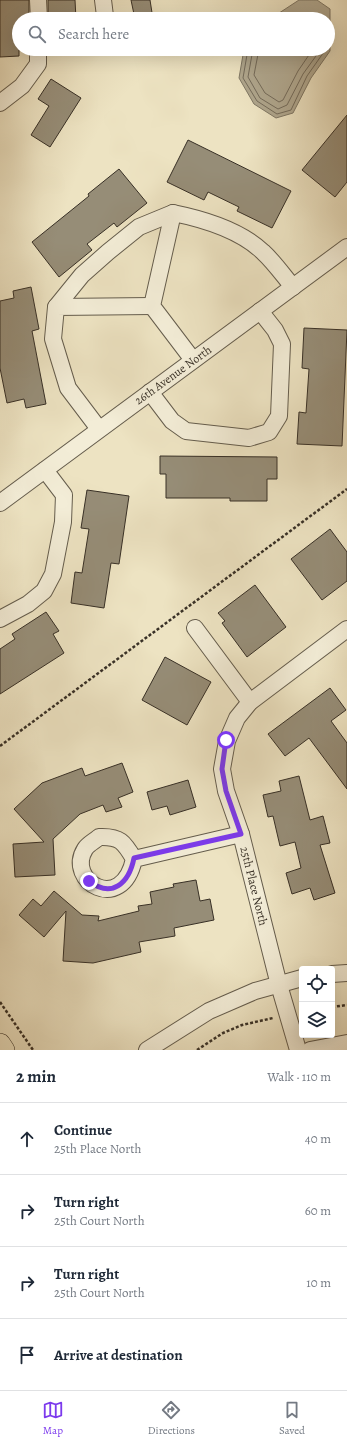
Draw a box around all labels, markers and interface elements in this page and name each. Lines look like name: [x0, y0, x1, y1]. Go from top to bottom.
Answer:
search box: [12, 12, 335, 56]
icon: search: [26, 23, 48, 45]
text: Search here: [58, 24, 129, 44]
street label: 26th Avenue North: [131, 341, 215, 408]
route start: [217, 731, 235, 749]
street label: 25th Place North: [236, 845, 272, 928]
route end: [80, 872, 98, 890]
map controls: [299, 966, 335, 1038]
button: locate: [299, 966, 335, 1002]
button: layers: [299, 1002, 335, 1038]
text: 2 min: [16, 1065, 56, 1088]
text: Walk · 110 m: [267, 1068, 331, 1085]
text: Continue: [54, 1120, 112, 1140]
icon: ahead: [16, 1128, 38, 1150]
text: 40 m: [305, 1130, 331, 1147]
text: 25th Place North: [54, 1140, 141, 1157]
text: Turn right: [54, 1192, 119, 1212]
icon: right: [16, 1200, 38, 1222]
text: 60 m: [305, 1202, 331, 1219]
text: 25th Court North: [54, 1212, 145, 1229]
text: Turn right: [54, 1264, 119, 1284]
icon: right: [16, 1272, 38, 1294]
text: 10 m: [306, 1274, 331, 1291]
text: 25th Court North: [54, 1284, 145, 1301]
icon: arrive: [16, 1344, 38, 1366]
text: Arrive at destination: [54, 1345, 183, 1365]
tab: Map: [42, 1399, 64, 1438]
tab: Directions: [148, 1399, 195, 1438]
tab: Saved: [279, 1399, 305, 1438]

